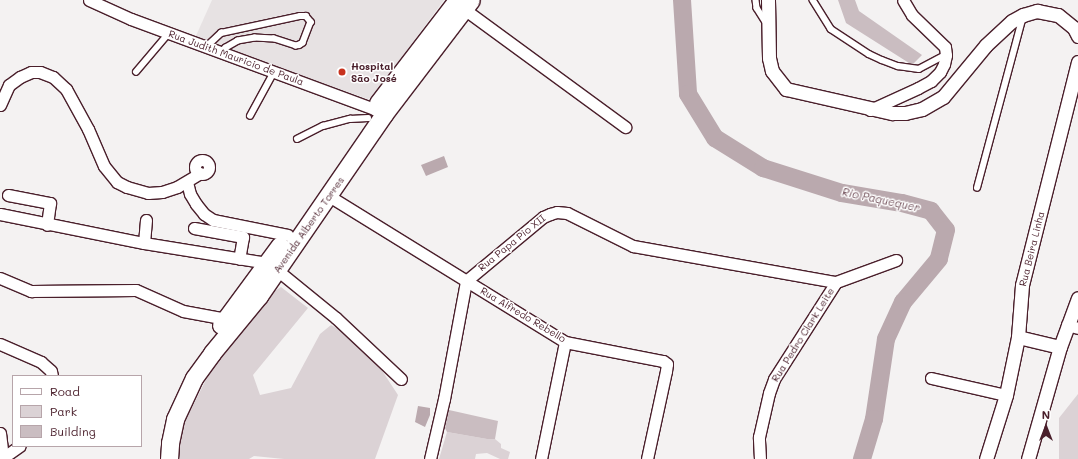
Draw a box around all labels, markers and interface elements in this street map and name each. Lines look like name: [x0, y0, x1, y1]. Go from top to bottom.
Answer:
street label: Rua Judith Mauricio de Paula: [167, 28, 305, 88]
place label: Hospital São José: [351, 60, 397, 84]
marker: Hospital São José: [336, 66, 348, 78]
street label: Avenida Alberto Torres: [271, 174, 347, 276]
water label: Rio Paquequer: [841, 185, 921, 215]
street label: Rua Beira Linha: [1017, 210, 1047, 288]
street label: Rua Papa Pio XII: [476, 212, 548, 274]
street label: Rua Alfredo Rebello: [478, 285, 568, 345]
street label: Rua Pedro Clark Leite: [769, 286, 837, 384]
legend: [12, 375, 142, 447]
text: Road: [50, 383, 80, 399]
text: Park: [50, 403, 77, 419]
north arrow: [1026, 407, 1066, 447]
text: N: [1042, 407, 1050, 422]
text: Building: [50, 423, 96, 439]

